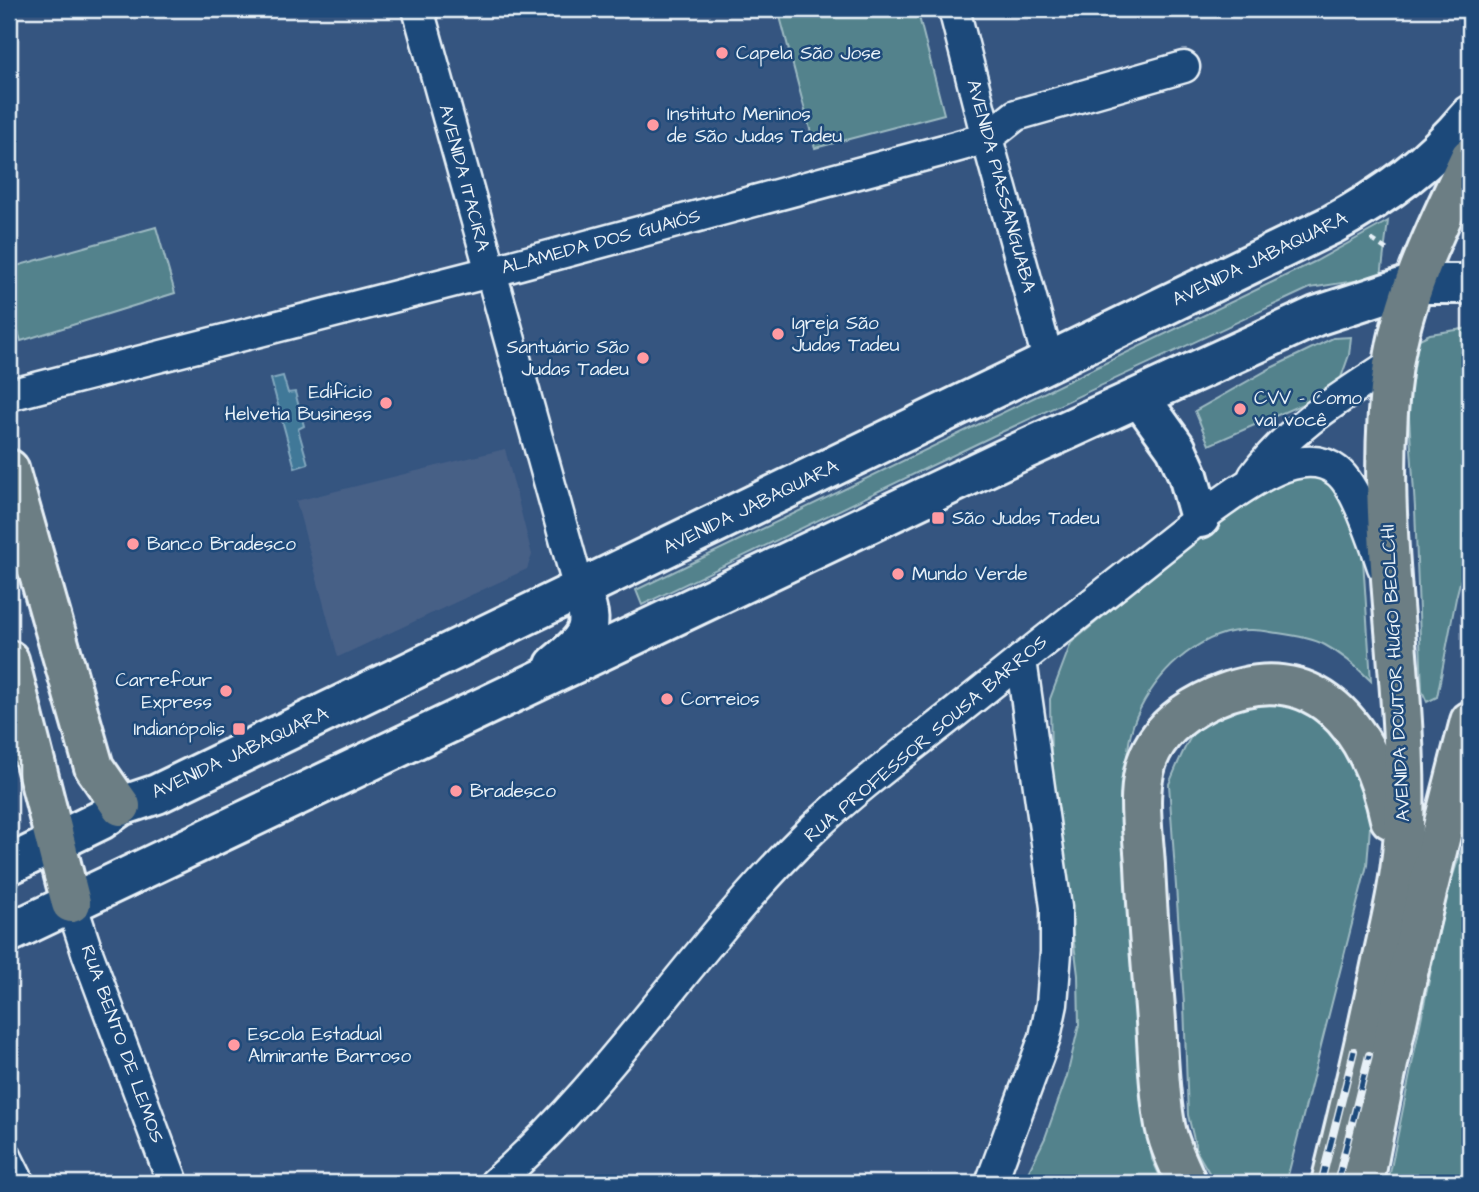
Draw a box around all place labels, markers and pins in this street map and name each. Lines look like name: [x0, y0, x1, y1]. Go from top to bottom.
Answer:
place label: Capela São Jose: [736, 40, 881, 67]
marker: Capela São Jose: [714, 45, 730, 61]
place label: Instituto Meninos de São Judas Tadeu: [667, 101, 843, 150]
marker: Instituto Meninos de São Judas Tadeu: [645, 117, 661, 133]
place label: Igreja São Judas Tadeu: [792, 310, 900, 359]
marker: Igreja São Judas Tadeu: [770, 326, 786, 342]
place label: Santuário São Judas Tadeu: [506, 334, 629, 383]
marker: Santuário São Judas Tadeu: [635, 350, 651, 366]
place label: Edifício Helvetia Business: [225, 379, 372, 428]
place label: CVV - Como vai você: [1254, 385, 1362, 434]
marker: Edifício Helvetia Business: [378, 395, 394, 411]
marker: CVV - Como vai você: [1232, 401, 1248, 417]
place label: São Judas Tadeu: [952, 505, 1100, 532]
marker: São Judas Tadeu: [930, 510, 946, 526]
place label: Banco Bradesco: [147, 531, 296, 558]
marker: Banco Bradesco: [125, 536, 141, 552]
place label: Mundo Verde: [912, 561, 1028, 588]
marker: Mundo Verde: [890, 566, 906, 582]
place label: Carrefour Express: [116, 667, 213, 716]
marker: Carrefour Express: [218, 683, 234, 699]
place label: Correios: [681, 686, 760, 713]
marker: Correios: [659, 691, 675, 707]
place label: Indianópolis: [133, 716, 225, 743]
marker: Indianópolis: [231, 721, 247, 737]
place label: Bradesco: [470, 778, 556, 805]
marker: Bradesco: [448, 783, 464, 799]
place label: Escola Estadual Almirante Barroso: [248, 1021, 411, 1070]
marker: Escola Estadual Almirante Barroso: [226, 1037, 242, 1053]

